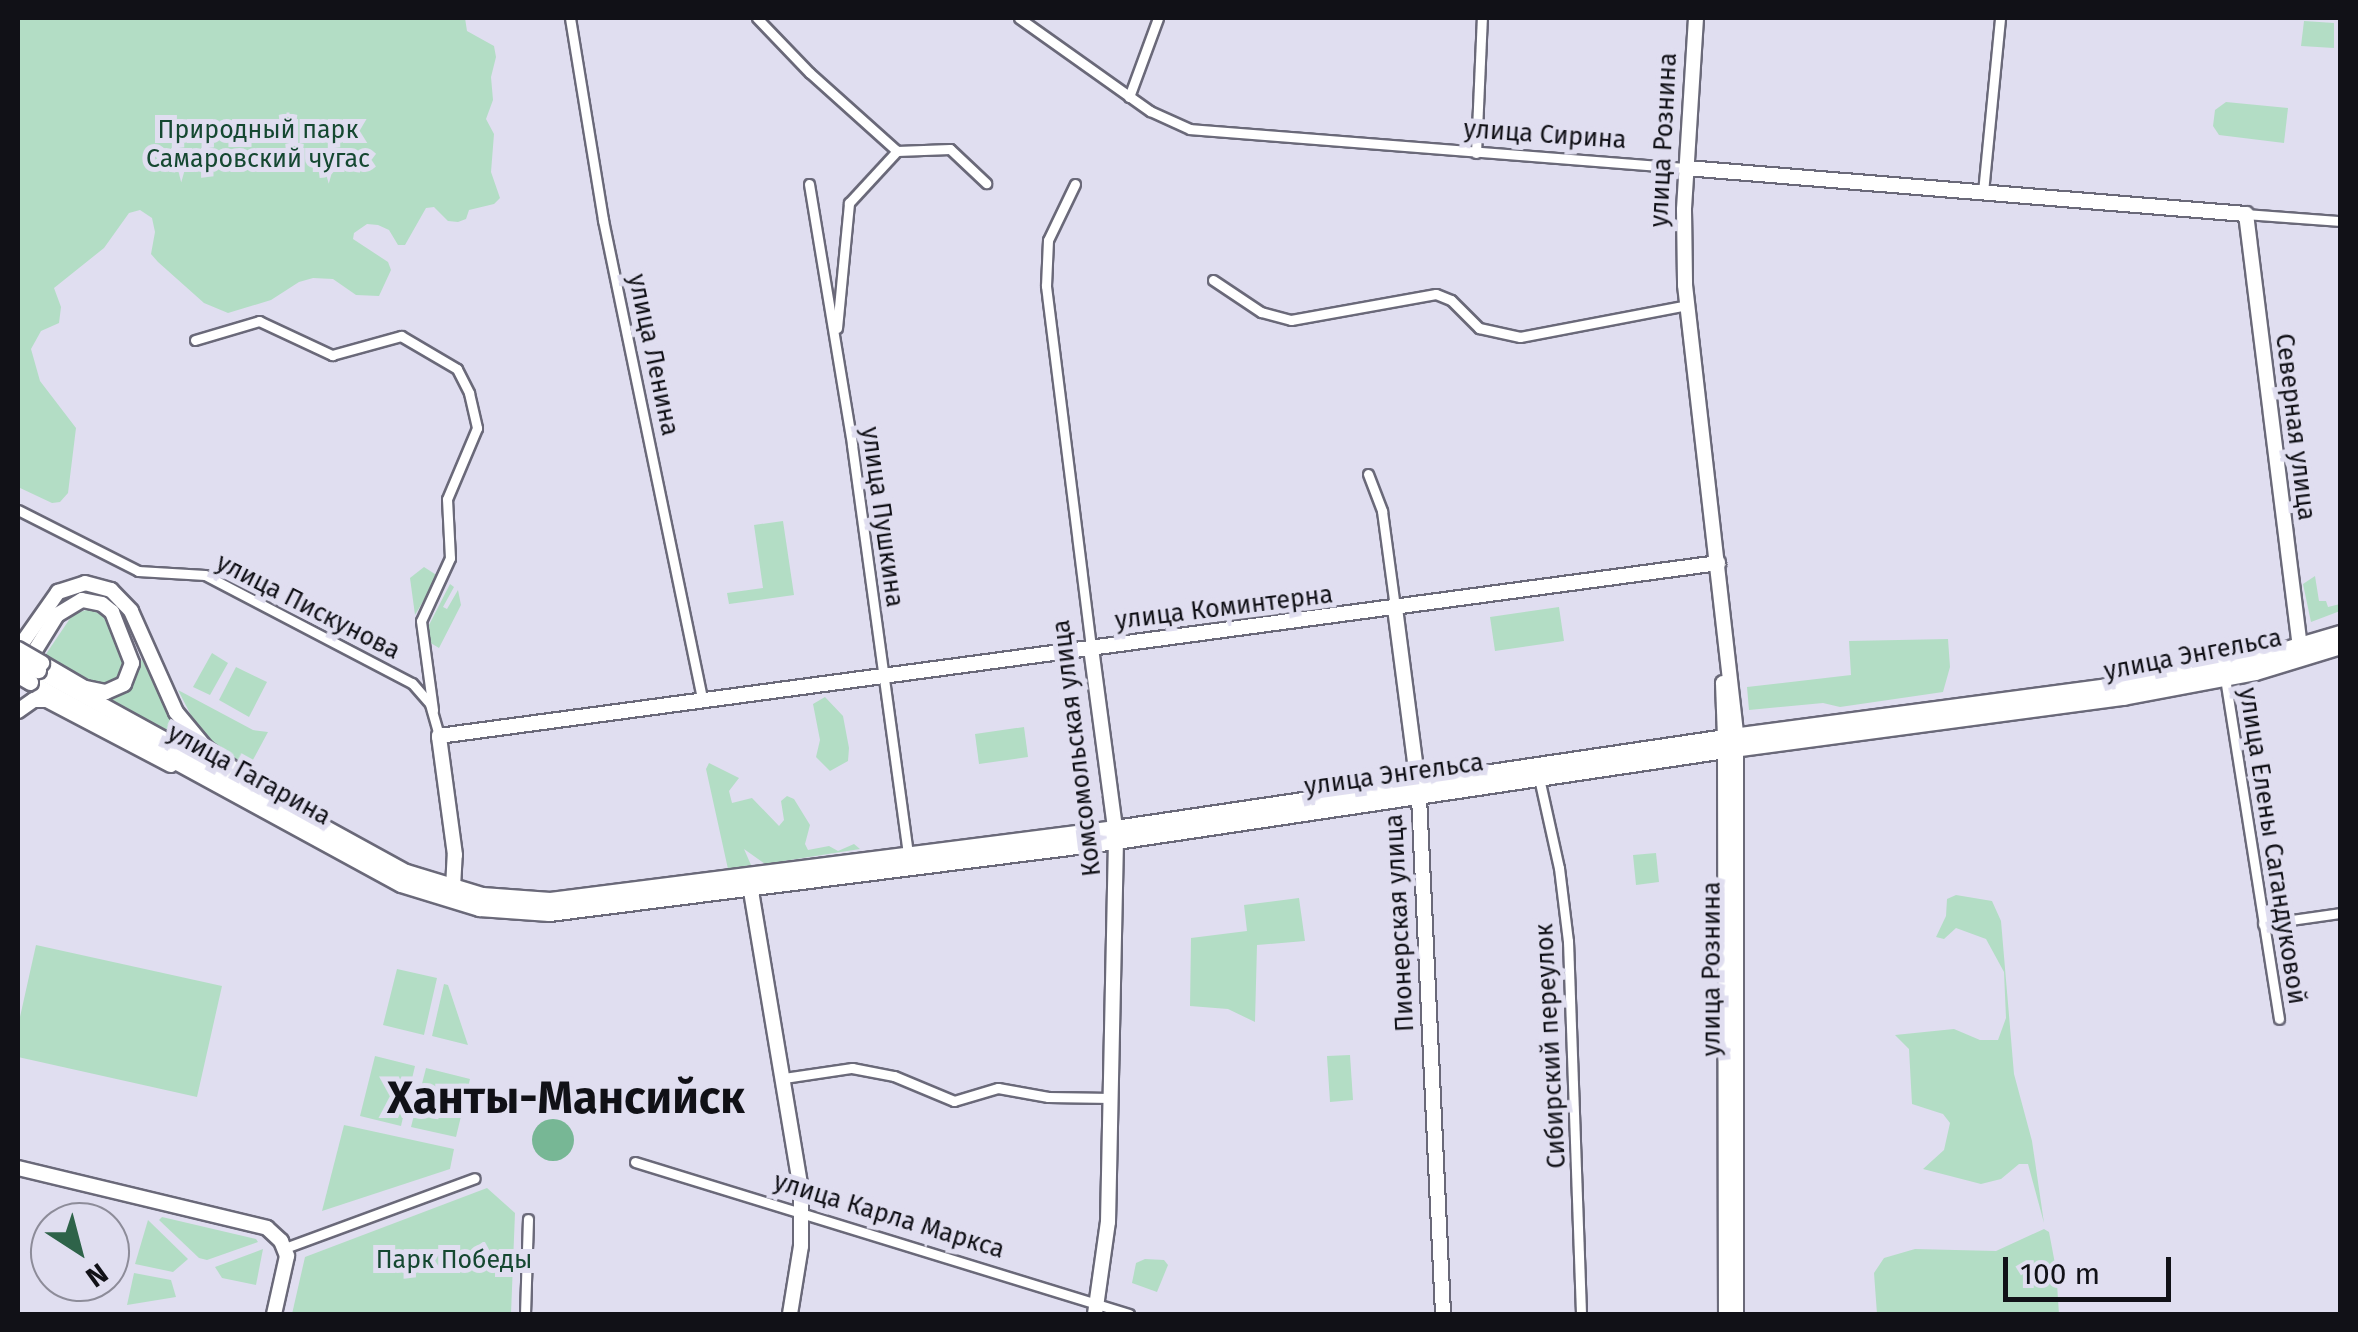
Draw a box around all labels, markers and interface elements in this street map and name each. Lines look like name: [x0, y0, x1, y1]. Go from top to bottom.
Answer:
street label: улица Рознина: [1644, 52, 1684, 228]
street label: улица Сирина: [1463, 114, 1627, 156]
park label: Природный парк Самаровский чугас: [146, 116, 370, 175]
street label: улица Ленина: [621, 271, 685, 439]
street label: Северная улица: [2269, 332, 2321, 522]
street label: улица Пушкина: [854, 425, 910, 609]
street label: улица Пискунова: [211, 548, 405, 666]
street label: улица Коминтерна: [1113, 580, 1335, 636]
street label: Комсомольская улица: [1046, 618, 1108, 878]
street label: улица Энгельса: [2101, 623, 2285, 687]
street label: улица Елены Сагандуковой: [2232, 686, 2312, 1006]
street label: улица Гагарина: [162, 718, 336, 832]
street label: улица Энгельса: [1302, 748, 1486, 802]
street label: Пионерская улица: [1379, 813, 1421, 1033]
street label: улица Рознина: [1697, 882, 1727, 1056]
street label: Сибирский переулок: [1530, 923, 1572, 1169]
district label: Ханты-Мансийск: [387, 1072, 745, 1126]
street label: улица Карла Маркса: [770, 1167, 1008, 1265]
north arrow: [30, 1202, 130, 1302]
scale bar: [2008, 1237, 2176, 1299]
park label: Парк Победы: [376, 1245, 532, 1275]
text: N: [80, 1256, 114, 1294]
text: 100 m: [2020, 1256, 2100, 1292]

